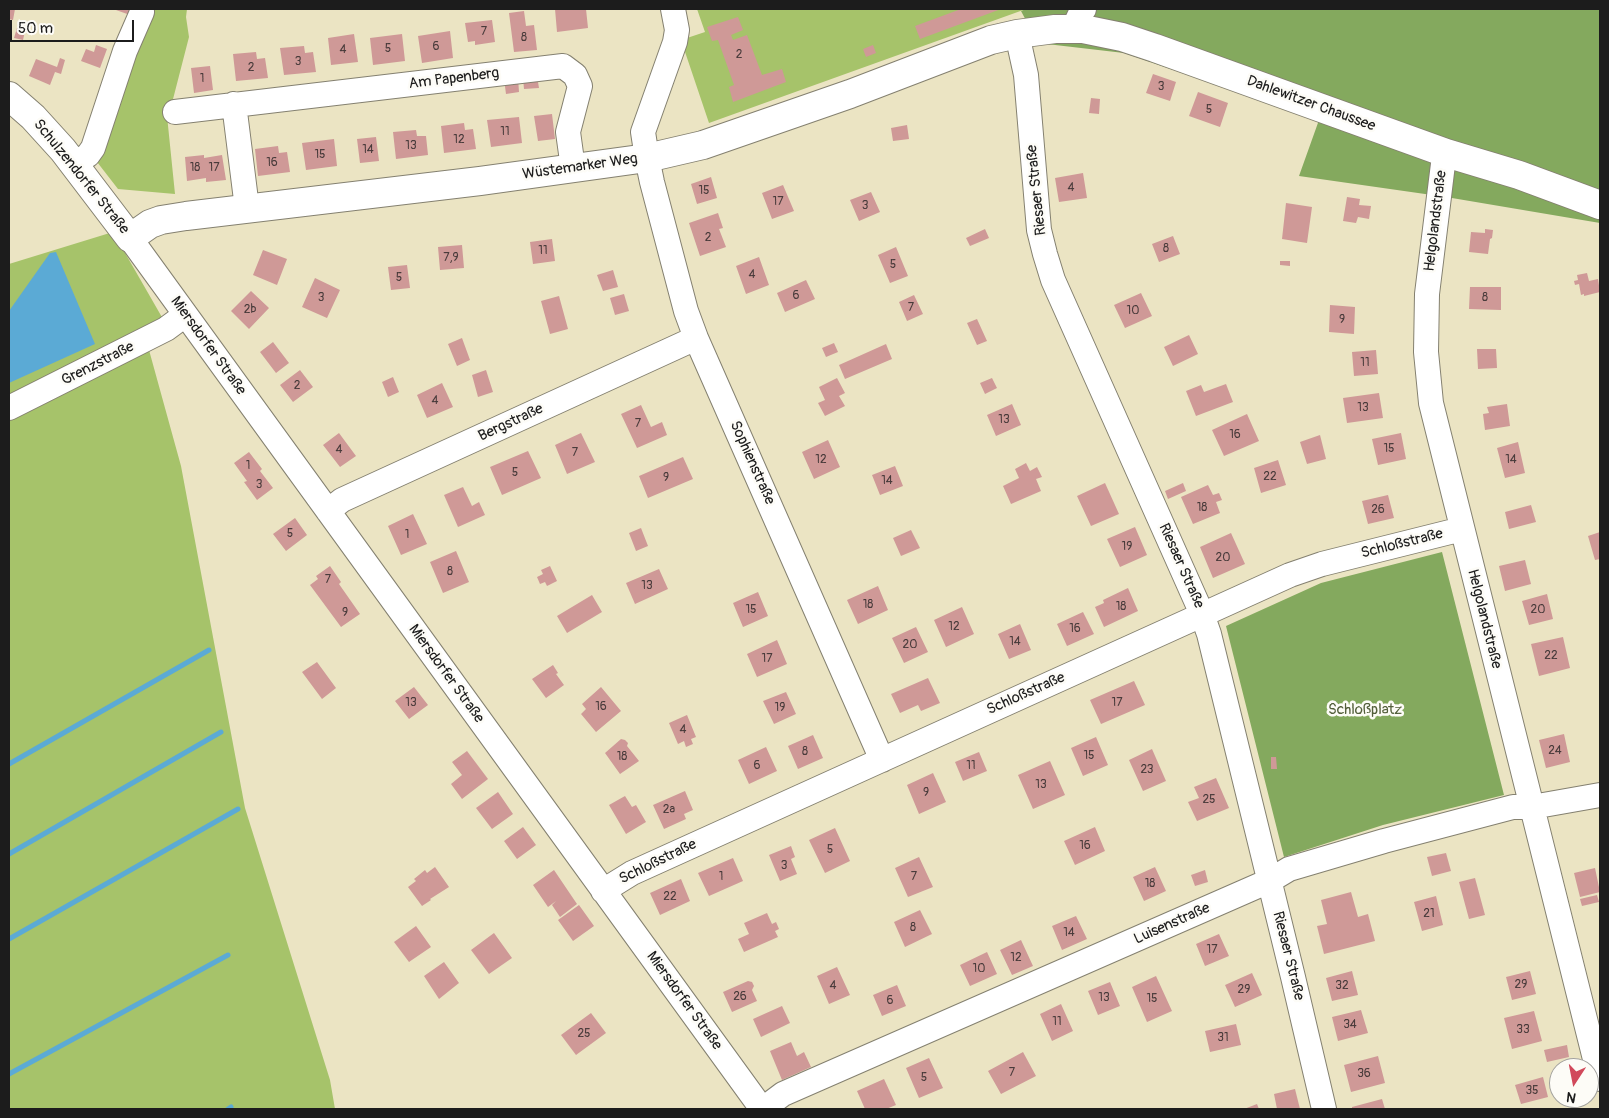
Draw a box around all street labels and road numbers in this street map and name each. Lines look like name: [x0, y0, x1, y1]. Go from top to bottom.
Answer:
street label: Am Papenberg: [408, 65, 500, 93]
street label: Dahlewitzer Chaussee: [1244, 72, 1378, 136]
street label: Schulzendorfer Straße: [29, 116, 133, 238]
street label: Riesaer Straße: [1023, 144, 1051, 236]
street label: Wüstemarker Weg: [521, 150, 639, 184]
street label: Helgolandstraße: [1421, 169, 1451, 273]
street label: Miersdorfer Straße: [166, 293, 250, 399]
street label: Grenzstraße: [59, 338, 137, 390]
street label: Bergstraße: [476, 400, 546, 446]
street label: Sophienstraße: [726, 418, 778, 508]
street label: Riesaer Straße: [1154, 521, 1208, 611]
street label: Schloßstraße: [1359, 525, 1445, 563]
street label: Helgolandstraße: [1463, 567, 1505, 671]
street label: Miersdorfer Straße: [404, 621, 488, 727]
street label: Schloßstraße: [984, 669, 1068, 719]
street label: Schloßstraße: [616, 836, 700, 888]
street label: Luisenstraße: [1131, 899, 1213, 949]
street label: Riesaer Straße: [1268, 910, 1308, 1002]
street label: Miersdorfer Straße: [642, 948, 726, 1054]

